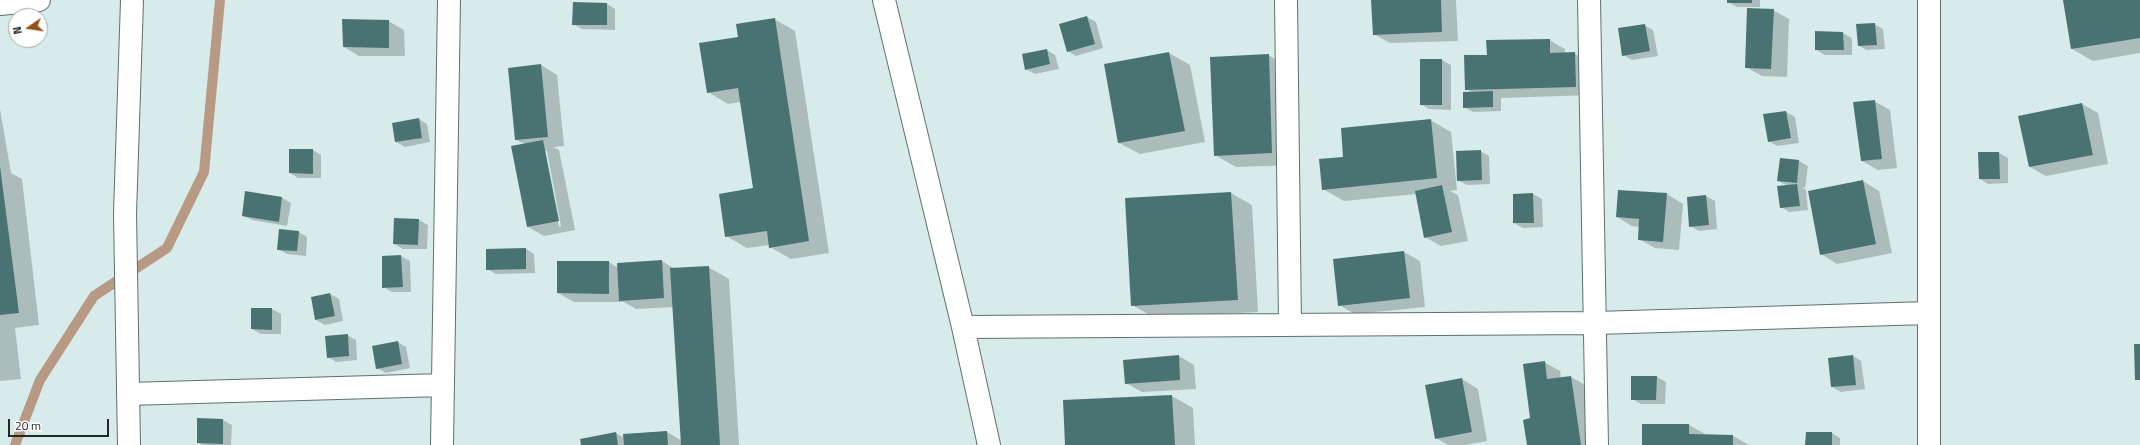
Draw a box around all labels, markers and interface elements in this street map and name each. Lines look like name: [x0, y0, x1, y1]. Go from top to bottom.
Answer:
north arrow: [8, 8, 48, 48]
text: N: [9, 25, 26, 36]
scale bar: [10, 411, 111, 437]
text: 20 m: [15, 416, 41, 435]

